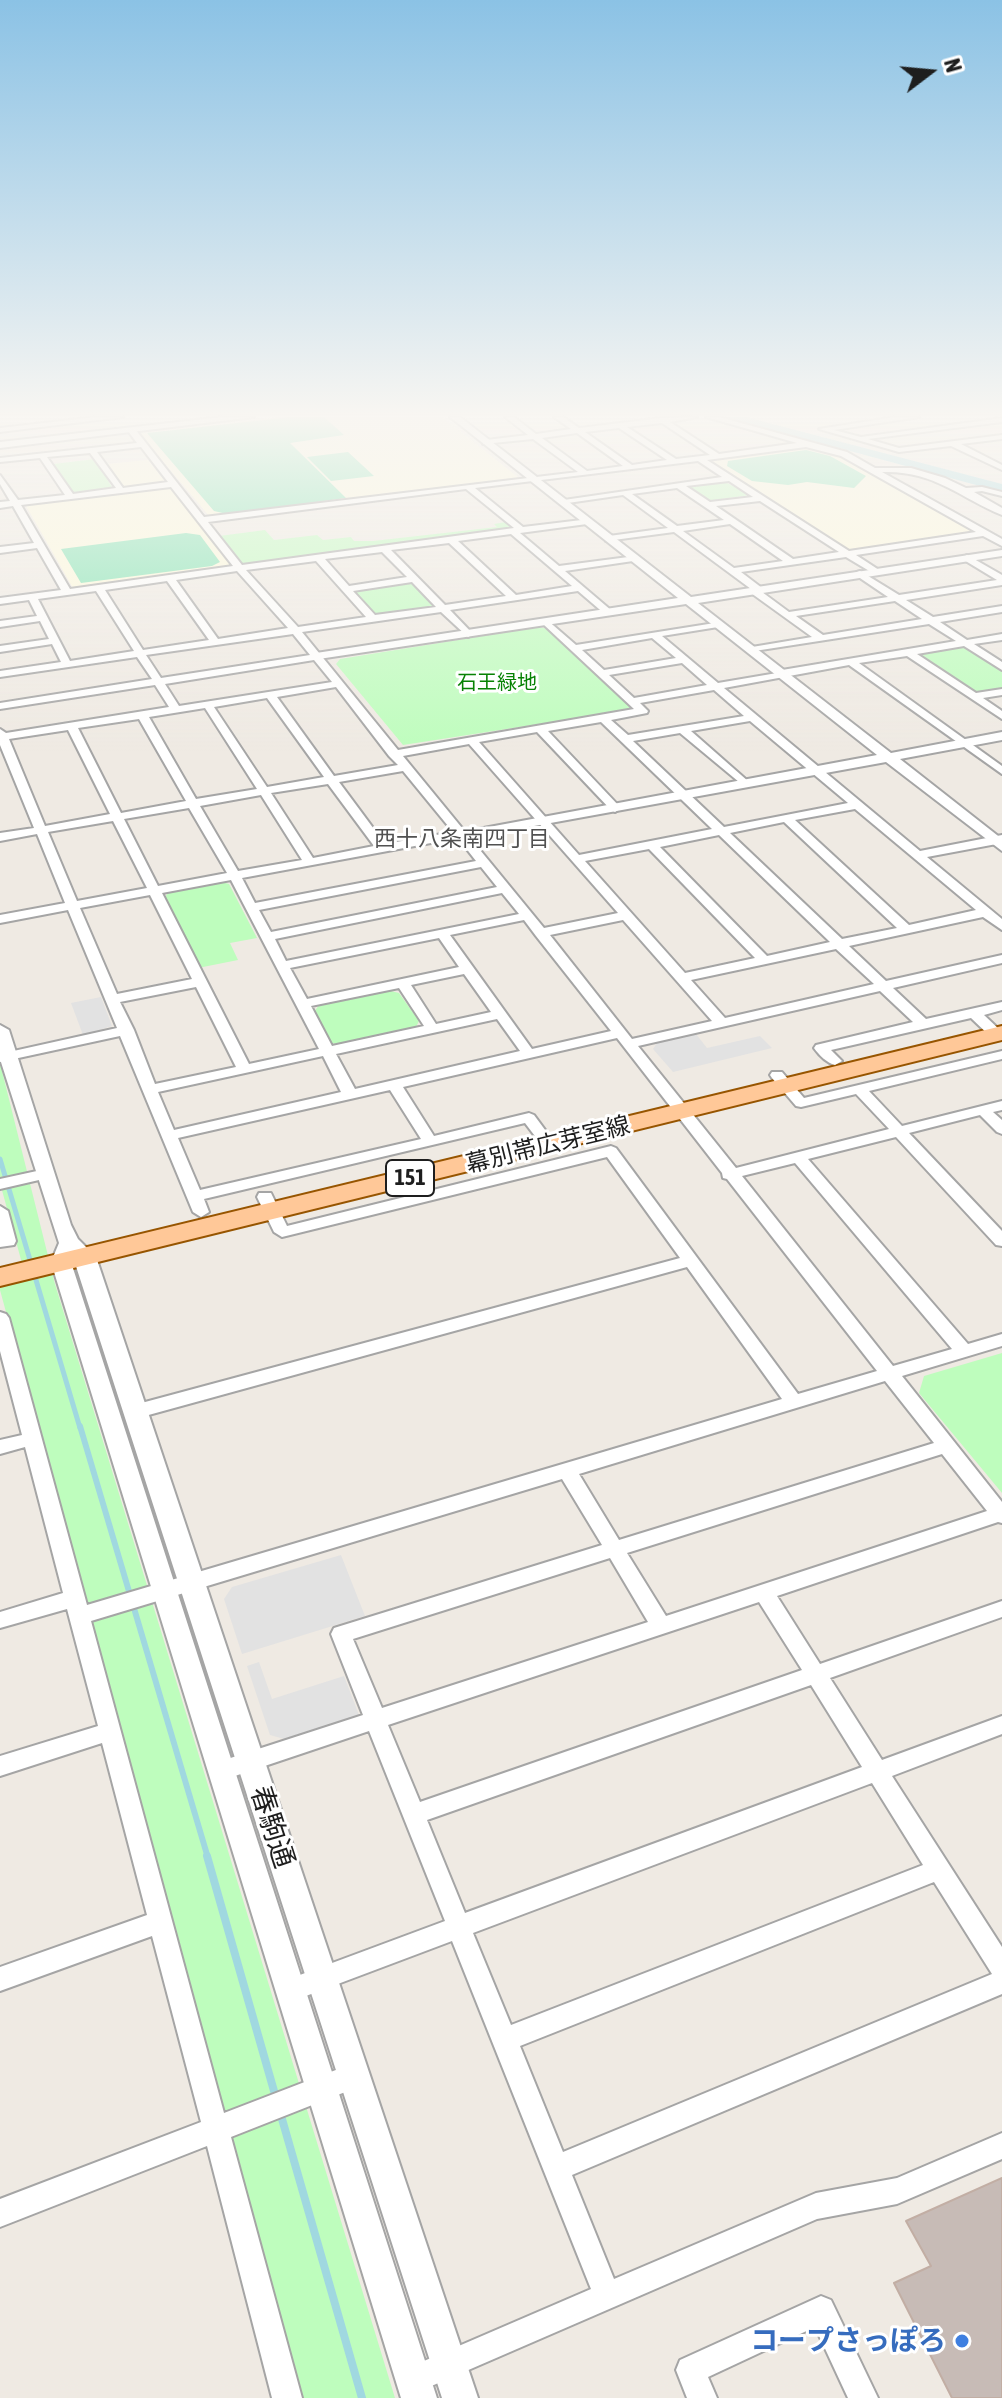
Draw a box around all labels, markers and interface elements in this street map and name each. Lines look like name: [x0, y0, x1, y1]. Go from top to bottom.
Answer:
north arrow: [890, 32, 970, 112]
text: N: [939, 56, 967, 75]
park label: 石王緑地: [457, 671, 537, 695]
district label: 西十八条南四丁目: [374, 826, 550, 852]
street label: 幕別帯広芽室線: [463, 1111, 633, 1179]
road number: 151: [386, 1160, 434, 1196]
street label: 春駒通: [243, 1782, 301, 1872]
place label: コープさっぽろ: [750, 2324, 946, 2358]
marker: コープさっぽろ: [953, 2332, 971, 2350]

